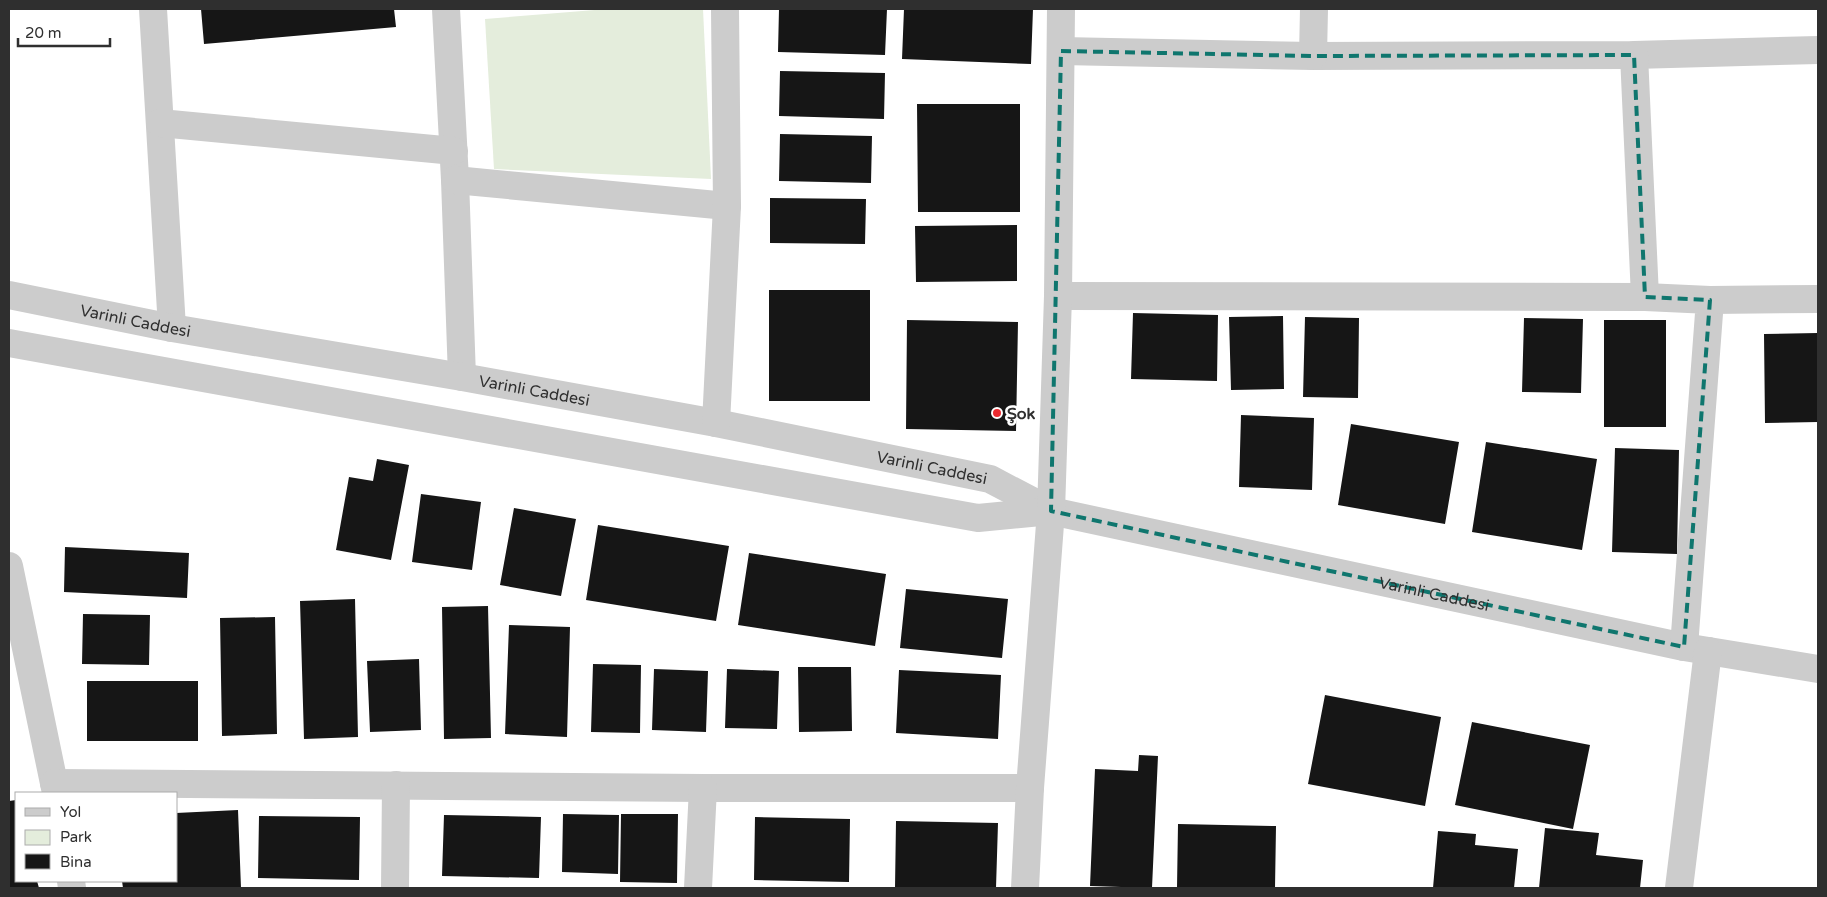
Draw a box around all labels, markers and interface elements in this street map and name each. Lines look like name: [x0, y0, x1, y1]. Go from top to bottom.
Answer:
scale bar: [18, 15, 110, 47]
text: 20 m: [25, 24, 62, 42]
street label: Varinli Caddesi: [78, 301, 192, 342]
street label: Varinli Caddesi: [477, 371, 591, 411]
place label: Şok: [1007, 404, 1036, 424]
marker: Şok: [991, 407, 1003, 419]
street label: Varinli Caddesi: [875, 447, 989, 489]
street label: Varinli Caddesi: [1377, 573, 1491, 616]
legend: [15, 792, 178, 882]
text: Yol: [60, 803, 81, 821]
text: Park: [60, 828, 92, 846]
text: Bina: [60, 853, 92, 871]

